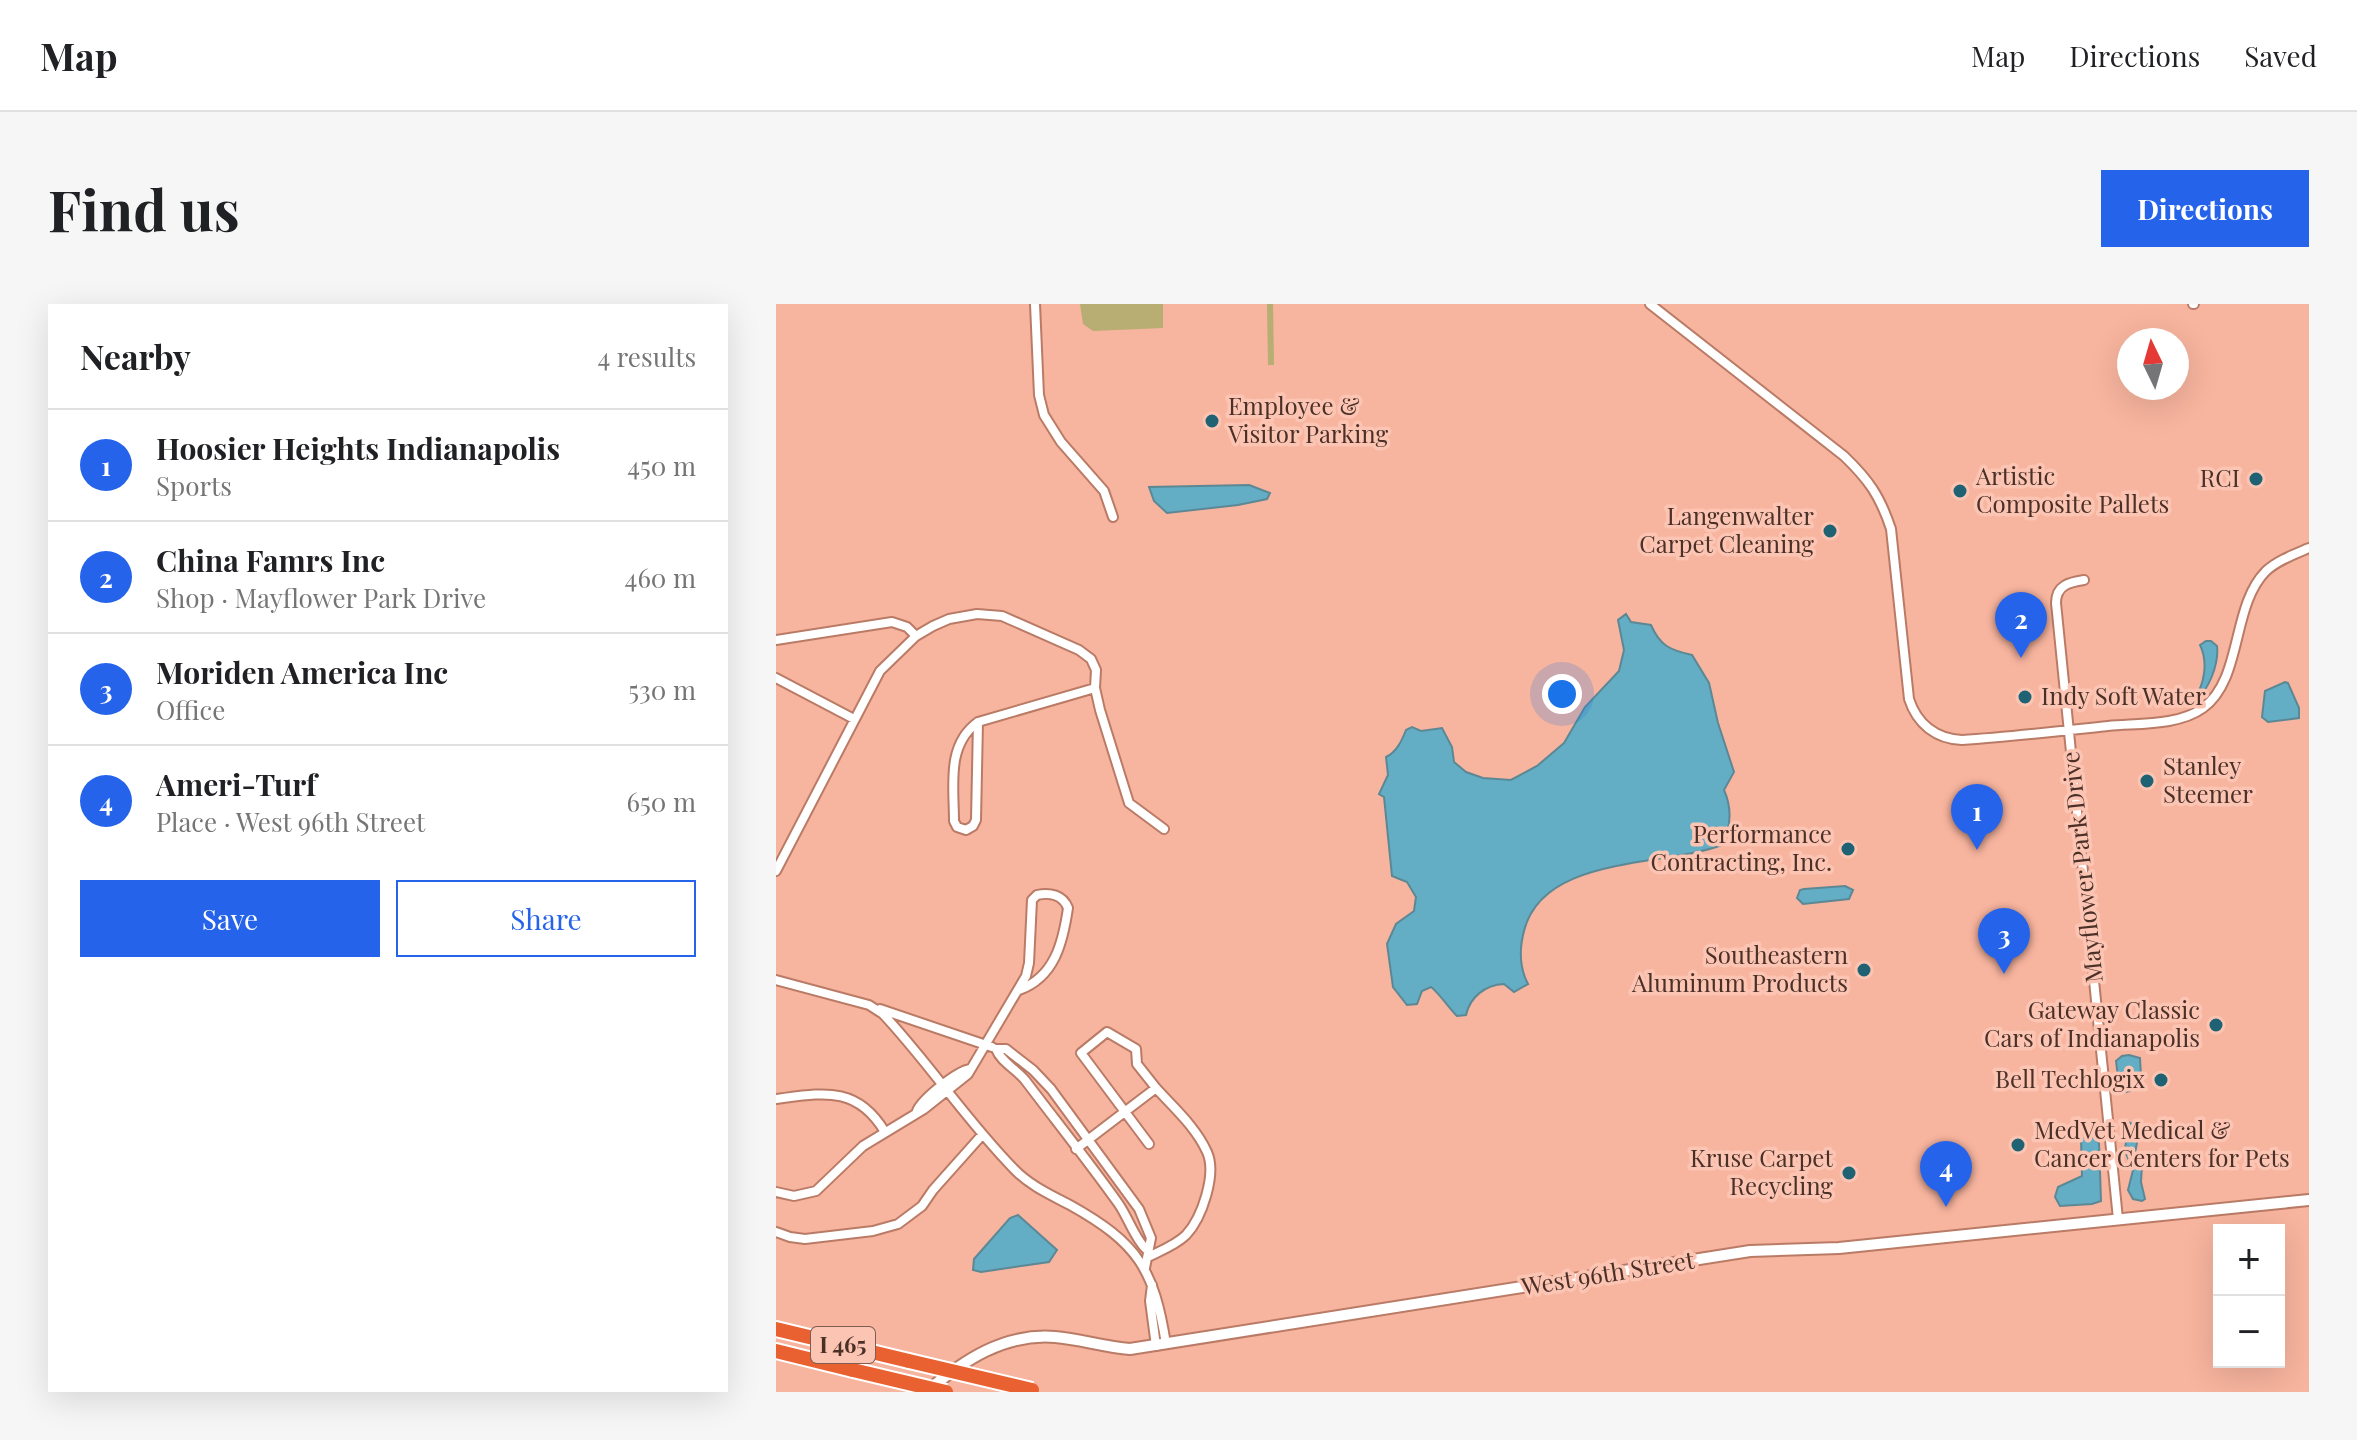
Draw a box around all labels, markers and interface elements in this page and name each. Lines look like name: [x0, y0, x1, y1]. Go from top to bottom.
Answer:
text: Map: [40, 30, 117, 81]
text: Map: [1971, 37, 2025, 74]
text: Directions: [2069, 37, 2200, 74]
text: Saved: [2244, 37, 2317, 74]
button: Directions: [2101, 170, 2309, 247]
text: Find us: [48, 171, 240, 246]
north arrow: [2117, 328, 2189, 400]
text: Nearby: [80, 333, 191, 379]
text: 4 results: [597, 339, 696, 374]
place label: Employee & Visitor Parking: [1227, 389, 1388, 449]
marker: Employee & Visitor Parking: [1203, 412, 1221, 430]
text: Hoosier Heights Indianapolis: [156, 428, 560, 468]
text: 1: [101, 448, 111, 483]
text: 450 m: [627, 448, 696, 483]
place label: Artistic Composite Pallets: [1975, 459, 2169, 519]
place label: RCI: [2200, 461, 2240, 493]
text: Sports: [156, 468, 232, 503]
marker: RCI: [2247, 470, 2265, 488]
marker: Artistic Composite Pallets: [1951, 482, 1969, 500]
place label: Langenwalter Carpet Cleaning: [1639, 499, 1814, 559]
marker: Langenwalter Carpet Cleaning: [1821, 522, 1839, 540]
text: China Famrs Inc: [156, 540, 385, 580]
text: 2: [99, 560, 113, 595]
text: 460 m: [625, 560, 696, 595]
text: Shop · Mayflower Park Drive: [156, 580, 486, 615]
pin: 2: [1995, 592, 2047, 658]
text: Moriden America Inc: [156, 652, 448, 692]
text: 3: [100, 672, 112, 707]
text: 530 m: [628, 672, 696, 707]
your location: [1542, 674, 1582, 714]
place label: Indy Soft Water: [2041, 679, 2206, 711]
marker: Indy Soft Water: [2016, 688, 2034, 706]
text: Office: [156, 692, 225, 727]
place label: Stanley Steemer: [2163, 749, 2253, 809]
street label: Mayflower Park Drive: [2053, 750, 2109, 984]
text: Ameri-Turf: [156, 764, 317, 804]
marker: Stanley Steemer: [2138, 772, 2156, 790]
text: 4: [99, 784, 113, 819]
text: 650 m: [627, 784, 696, 819]
pin: 1: [1951, 784, 2003, 850]
text: Place · West 96th Street: [156, 804, 425, 839]
place label: Performance Contracting, Inc.: [1651, 817, 1832, 877]
marker: Performance Contracting, Inc.: [1839, 840, 1857, 858]
button: Save: [80, 880, 380, 957]
button: Share: [396, 880, 696, 957]
pin: 3: [1978, 908, 2030, 974]
place label: Southeastern Aluminum Products: [1631, 938, 1848, 998]
marker: Southeastern Aluminum Products: [1855, 961, 1873, 979]
place label: Gateway Classic Cars of Indianapolis: [1984, 993, 2200, 1053]
marker: Gateway Classic Cars of Indianapolis: [2207, 1016, 2225, 1034]
place label: Bell Techlogix: [1995, 1062, 2146, 1094]
marker: Bell Techlogix: [2152, 1071, 2170, 1089]
place label: MedVet Medical & Cancer Centers for Pets: [2034, 1113, 2290, 1173]
marker: MedVet Medical & Cancer Centers for Pets: [2009, 1136, 2027, 1154]
place label: Kruse Carpet Recycling: [1690, 1141, 1834, 1201]
pin: 4: [1920, 1141, 1972, 1207]
marker: Kruse Carpet Recycling: [1840, 1164, 1858, 1182]
map controls: [2213, 1224, 2285, 1368]
button: +: [2213, 1224, 2285, 1296]
street label: West 96th Street: [1518, 1242, 1697, 1302]
button: −: [2213, 1296, 2285, 1368]
road number: I 465: [811, 1327, 875, 1363]

